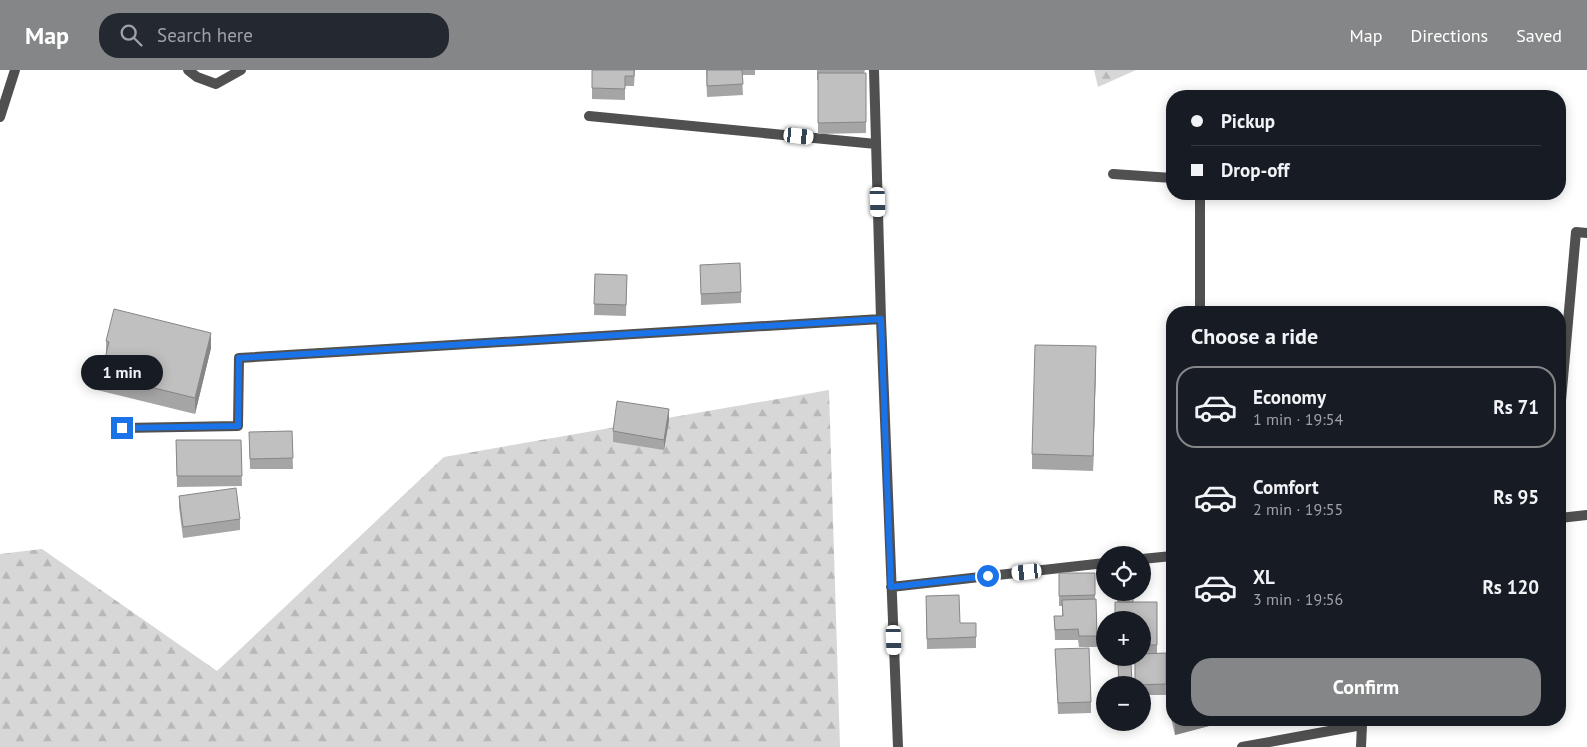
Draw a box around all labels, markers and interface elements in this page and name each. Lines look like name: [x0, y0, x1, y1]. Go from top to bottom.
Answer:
search box: [99, 13, 449, 58]
text: Map: [25, 20, 69, 51]
icon: search: [117, 21, 145, 49]
text: Search here: [157, 23, 253, 47]
text: Map: [1350, 24, 1382, 47]
text: Directions: [1410, 24, 1488, 47]
text: Saved: [1516, 24, 1562, 47]
text: Pickup: [1221, 109, 1275, 133]
car: [783, 127, 814, 145]
text: Drop-off: [1221, 158, 1289, 182]
car: [869, 187, 886, 217]
text: Choose a ride: [1191, 322, 1318, 350]
callout: 1 min: [81, 356, 163, 390]
text: 1 min: [102, 362, 142, 382]
icon: car: [1193, 385, 1238, 430]
text: Economy: [1253, 385, 1326, 409]
text: Rs 71: [1493, 395, 1539, 419]
text: 1 min · 19:54: [1253, 409, 1343, 429]
route end: [111, 417, 133, 439]
icon: car: [1193, 475, 1238, 520]
text: Comfort: [1253, 475, 1319, 499]
text: Rs 95: [1493, 485, 1539, 509]
text: 2 min · 19:55: [1253, 499, 1343, 519]
map controls: [1096, 546, 1151, 731]
button: locate: [1096, 546, 1151, 601]
car: [1011, 563, 1042, 581]
route start: [977, 565, 999, 587]
icon: car: [1193, 565, 1238, 610]
text: XL: [1253, 565, 1275, 589]
text: Rs 120: [1482, 575, 1539, 599]
text: 3 min · 19:56: [1253, 589, 1343, 609]
button: +: [1096, 611, 1151, 666]
car: [885, 625, 902, 655]
button: Confirm: [1191, 658, 1541, 716]
button: −: [1096, 676, 1151, 731]

